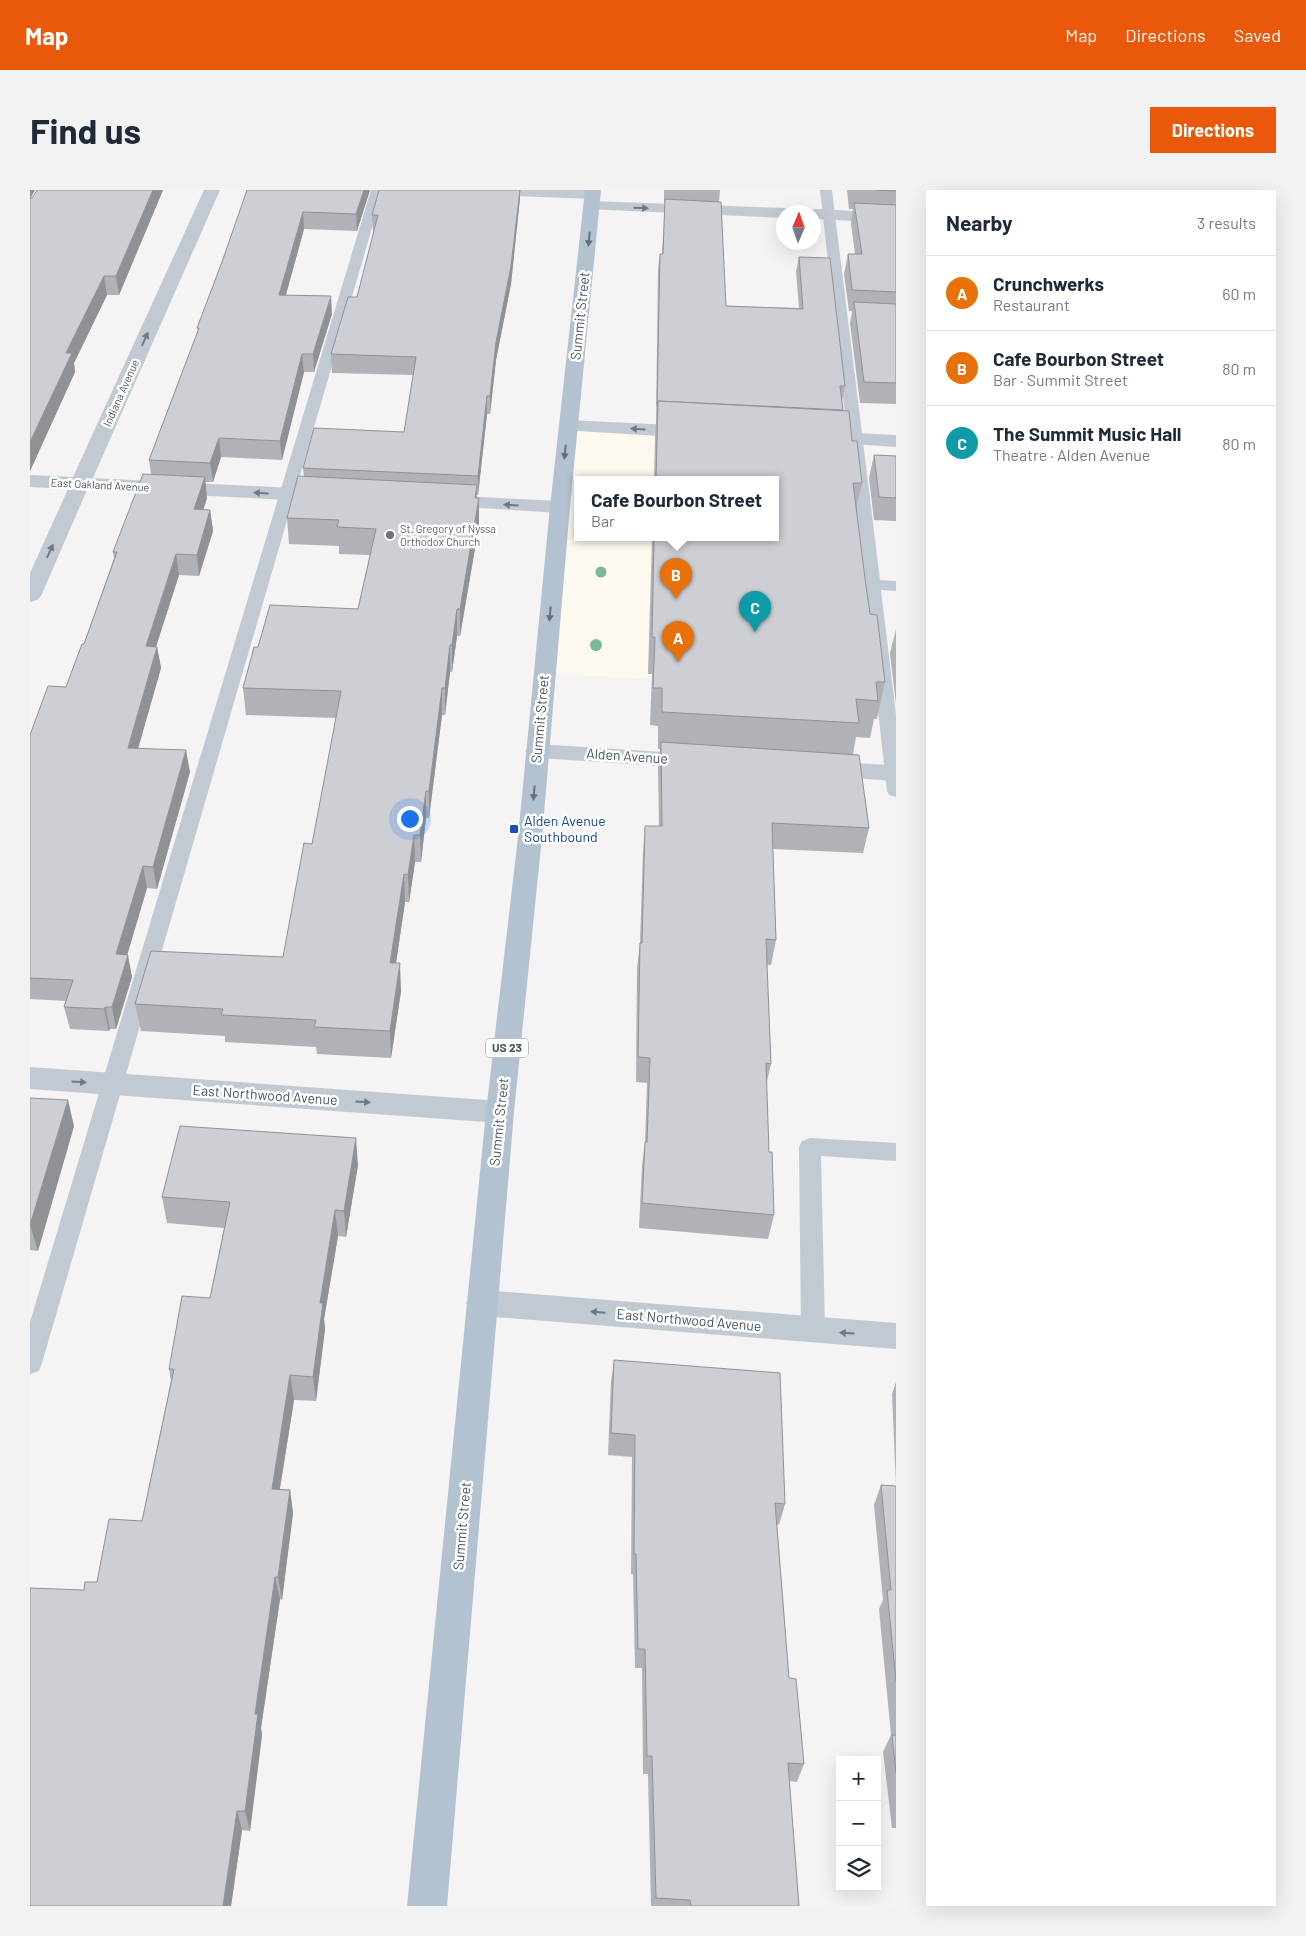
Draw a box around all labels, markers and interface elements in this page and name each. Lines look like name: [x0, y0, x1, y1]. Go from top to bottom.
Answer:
text: Map: [25, 21, 68, 50]
text: Map: [1065, 24, 1097, 46]
text: Directions: [1125, 24, 1206, 46]
text: Saved: [1234, 24, 1281, 46]
button: Directions: [1150, 107, 1276, 153]
text: Find us: [30, 109, 141, 151]
one-way arrow: [633, 204, 649, 212]
north arrow: [776, 205, 821, 250]
text: Nearby: [946, 210, 1012, 235]
text: 3 results: [1197, 213, 1256, 232]
one-way arrow: [585, 231, 593, 247]
street label: Summit Street: [566, 271, 593, 361]
text: Crunchwerks: [993, 272, 1104, 295]
text: A: [957, 284, 967, 303]
text: 60 m: [1222, 284, 1256, 303]
text: Restaurant: [993, 295, 1070, 314]
one-way arrow: [141, 332, 149, 346]
text: Cafe Bourbon Street: [993, 347, 1164, 370]
street label: Indiana Avenue: [100, 357, 141, 428]
text: B: [957, 359, 967, 378]
text: 80 m: [1222, 359, 1256, 378]
text: Bar · Summit Street: [993, 370, 1128, 389]
text: The Summit Music Hall: [993, 422, 1181, 445]
one-way arrow: [629, 425, 645, 433]
text: C: [957, 434, 967, 453]
text: 80 m: [1222, 434, 1256, 453]
one-way arrow: [561, 445, 569, 461]
text: Theatre · Alden Avenue: [993, 445, 1150, 464]
street label: East Oakland Avenue: [50, 475, 150, 494]
popup: [574, 476, 779, 541]
one-way arrow: [253, 488, 269, 496]
text: Cafe Bourbon Street: [591, 488, 762, 511]
one-way arrow: [503, 500, 519, 508]
text: Bar: [591, 511, 615, 530]
place label: St. Gregory of Nyssa Orthodox Church: [400, 522, 496, 548]
marker: St. Gregory of Nyssa Orthodox Church: [384, 529, 396, 541]
one-way arrow: [46, 544, 54, 558]
pin: B: [660, 558, 692, 599]
pin: C: [739, 591, 771, 632]
one-way arrow: [546, 606, 554, 622]
pin: A: [662, 621, 694, 662]
street label: Summit Street: [527, 674, 552, 764]
street label: Alden Avenue: [586, 744, 668, 767]
one-way arrow: [529, 786, 537, 802]
your location: [397, 806, 423, 832]
place label: Alden Avenue Southbound: [524, 812, 606, 845]
marker: Alden Avenue Southbound: [508, 823, 520, 835]
road number: US 23: [486, 1038, 528, 1058]
street label: Summit Street: [485, 1077, 512, 1167]
one-way arrow: [71, 1078, 87, 1086]
street label: East Northwood Avenue: [192, 1081, 338, 1108]
one-way arrow: [355, 1098, 371, 1106]
street label: East Northwood Avenue: [616, 1305, 762, 1334]
one-way arrow: [590, 1308, 606, 1316]
one-way arrow: [839, 1328, 855, 1336]
street label: Summit Street: [449, 1481, 474, 1571]
map controls: [836, 1756, 881, 1891]
button: +: [836, 1756, 881, 1801]
button: −: [836, 1801, 881, 1846]
button: layers: [836, 1846, 881, 1891]

